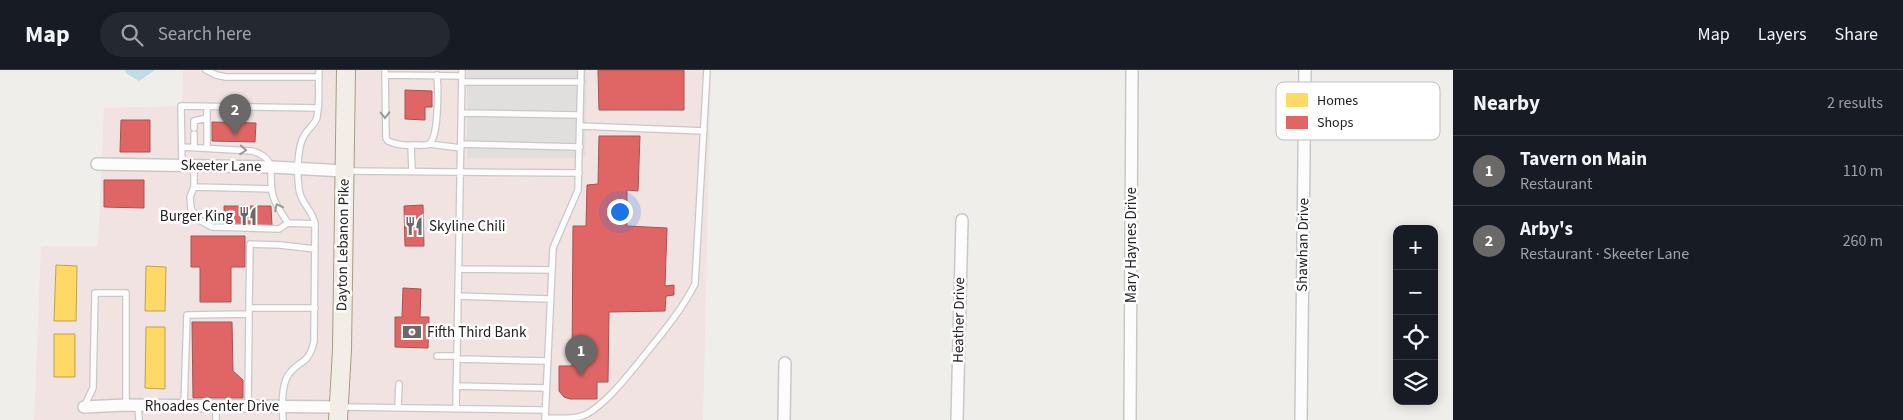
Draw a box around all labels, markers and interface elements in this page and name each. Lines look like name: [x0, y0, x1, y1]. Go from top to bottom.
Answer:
search box: [100, 12, 450, 57]
text: Map: [25, 17, 70, 52]
icon: search: [118, 21, 146, 49]
text: Search here: [158, 21, 251, 48]
text: Map: [1698, 22, 1730, 47]
text: Layers: [1758, 22, 1807, 47]
text: Share: [1835, 22, 1878, 47]
legend: [1276, 82, 1440, 140]
text: Nearby: [1473, 88, 1540, 118]
text: Homes: [1317, 91, 1358, 111]
text: 2 results: [1827, 92, 1883, 114]
pin: 2: [219, 94, 251, 135]
one-way arrow: [380, 112, 390, 119]
text: Shops: [1317, 113, 1353, 133]
one-way arrow: [239, 144, 247, 155]
text: Tavern on Main: [1520, 146, 1647, 173]
street label: Skeeter Lane: [180, 155, 262, 177]
text: 1: [1485, 160, 1493, 182]
text: 110 m: [1843, 160, 1883, 182]
text: Restaurant: [1520, 173, 1593, 195]
street label: Dayton Lebanon Pike: [331, 179, 355, 311]
street label: Mary Haynes Drive: [1121, 187, 1142, 303]
street label: Shawhan Drive: [1292, 198, 1314, 292]
your location: [607, 199, 633, 225]
one-way arrow: [274, 203, 284, 212]
restaurant icon: Burger King: [237, 205, 259, 227]
place label: Burger King: [160, 206, 233, 227]
restaurant icon: Skyline Chili: [403, 215, 425, 237]
place label: Skyline Chili: [429, 216, 506, 237]
text: Arby's: [1520, 216, 1573, 243]
map controls: [1393, 225, 1438, 405]
button: +: [1393, 225, 1438, 270]
text: 2: [1485, 230, 1493, 252]
text: 260 m: [1843, 230, 1883, 252]
text: Restaurant · Skeeter Lane: [1520, 243, 1689, 265]
button: −: [1393, 270, 1438, 315]
street label: Heather Drive: [948, 277, 970, 363]
button: locate: [1393, 315, 1438, 360]
bank icon: Fifth Third Bank: [401, 321, 423, 343]
place label: Fifth Third Bank: [427, 322, 527, 343]
pin: 1: [565, 335, 597, 376]
button: layers: [1393, 360, 1438, 405]
street label: Rhoades Center Drive: [145, 396, 279, 417]

